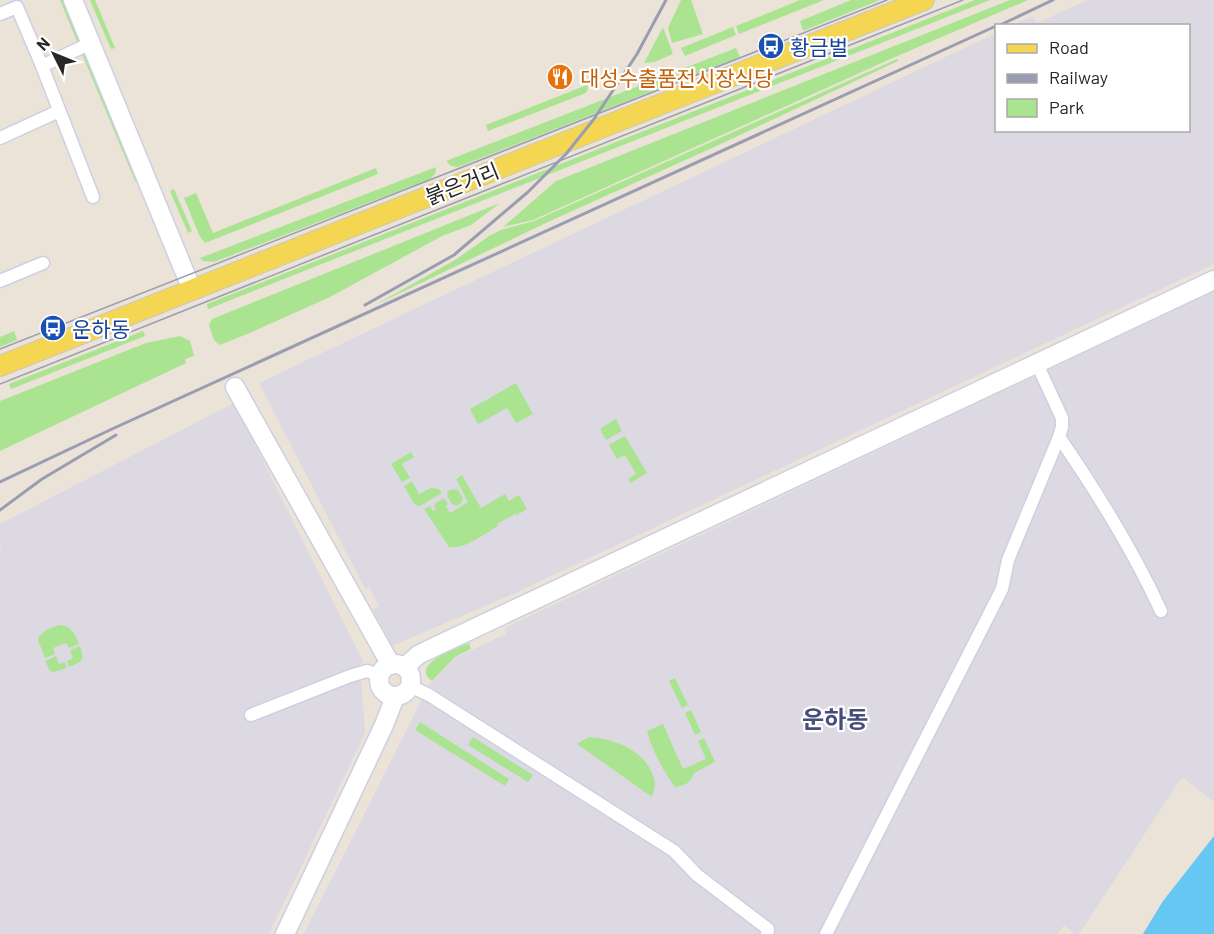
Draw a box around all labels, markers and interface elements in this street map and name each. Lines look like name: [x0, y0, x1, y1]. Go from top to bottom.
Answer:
north arrow: [24, 24, 84, 84]
legend: [995, 24, 1190, 132]
bus stop icon: 황금벌: [756, 31, 786, 61]
text: N: [32, 33, 53, 54]
place label: 황금벌: [790, 34, 848, 59]
text: Road: [1049, 36, 1089, 58]
restaurant icon: 대성수출품전시장식당: [545, 62, 575, 92]
place label: 대성수출품전시장식당: [580, 65, 773, 90]
text: Railway: [1049, 66, 1108, 88]
text: Park: [1049, 96, 1084, 118]
street label: 붉은거리: [421, 157, 503, 209]
bus stop icon: 운하동: [38, 313, 68, 343]
place label: 운하동: [72, 316, 130, 341]
district label: 운하동: [802, 704, 868, 733]

